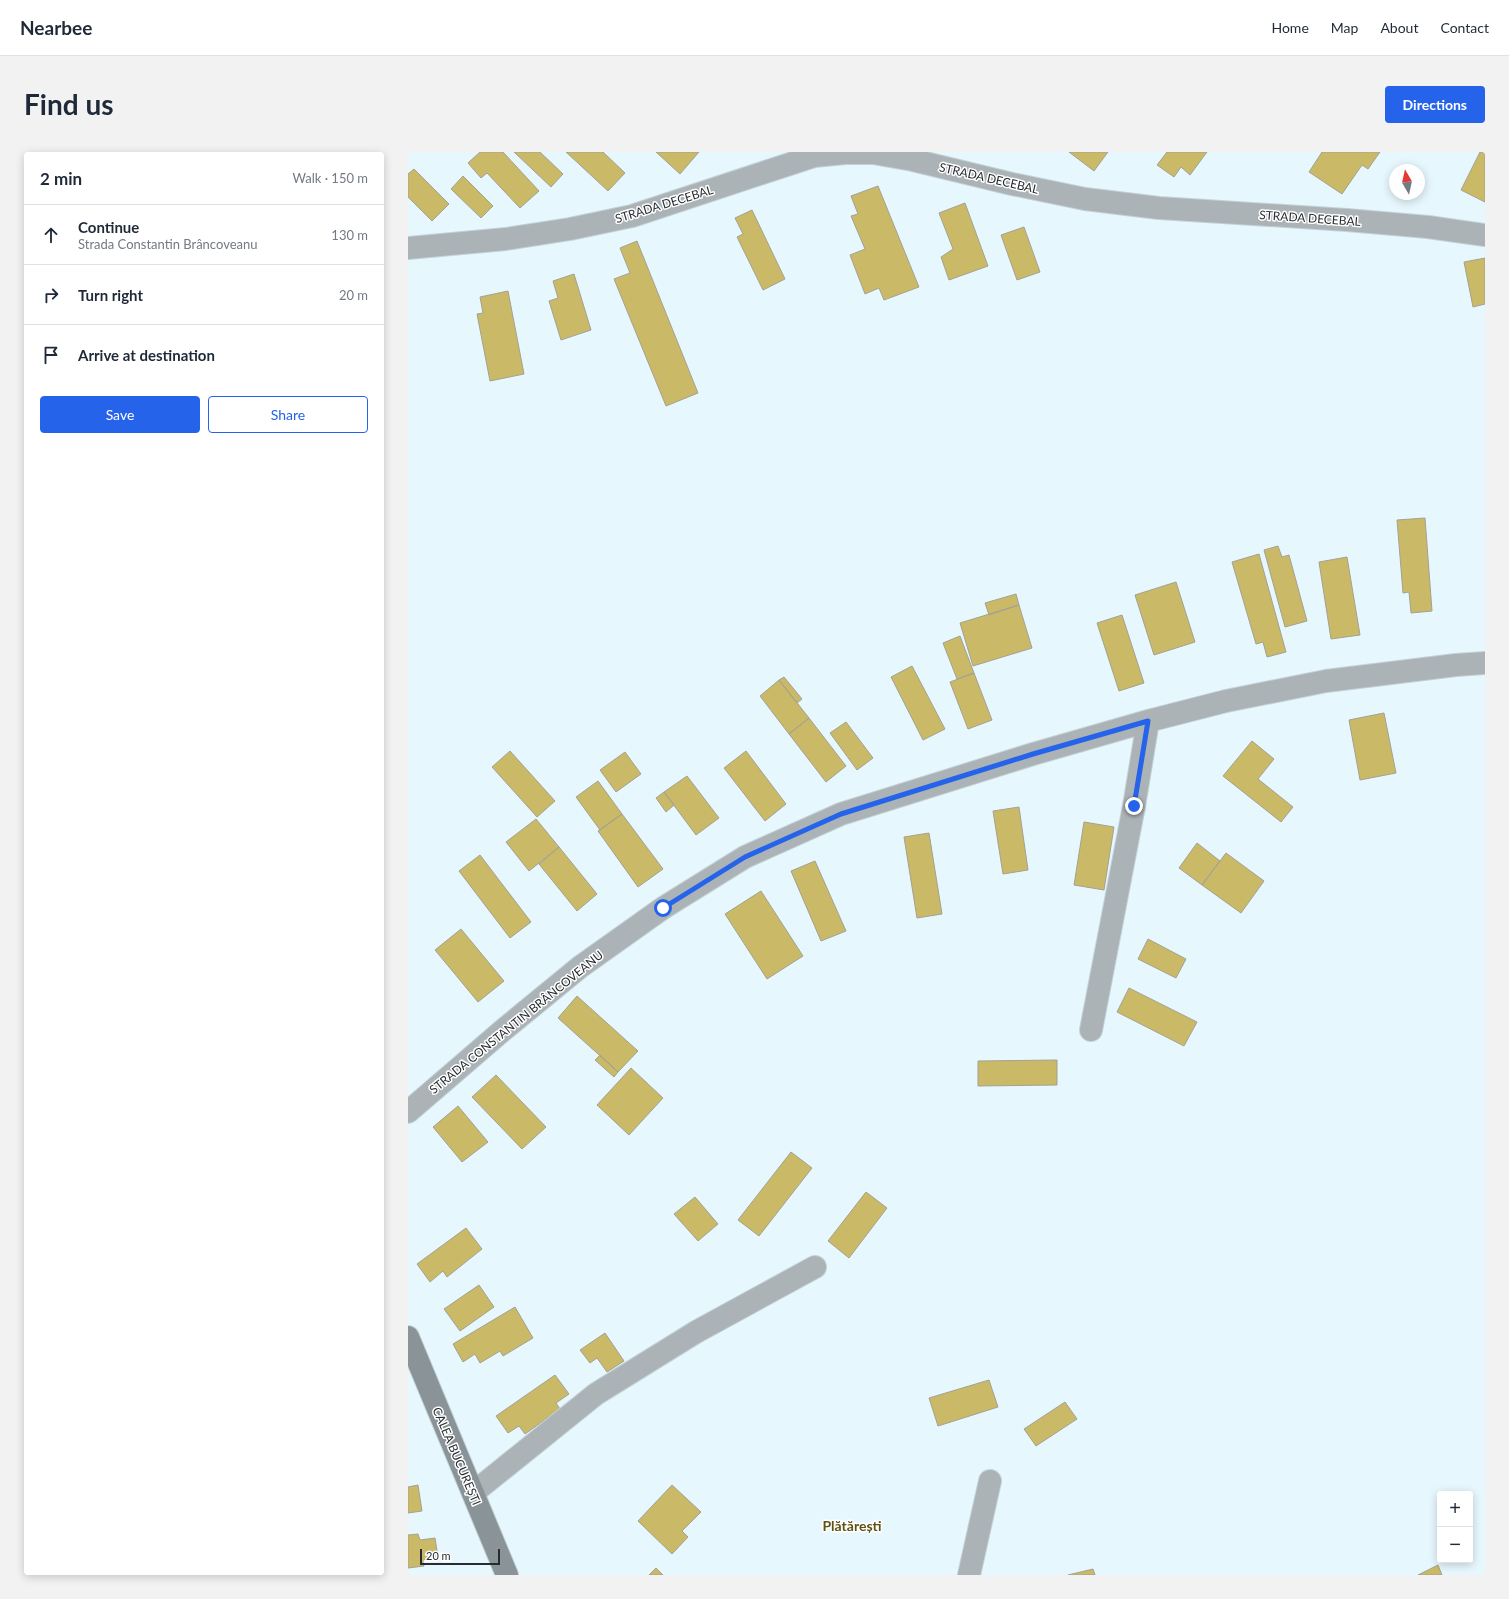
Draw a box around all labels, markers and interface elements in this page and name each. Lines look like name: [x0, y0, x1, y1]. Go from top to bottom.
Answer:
text: Nearbee: [20, 16, 92, 39]
text: Home: [1271, 19, 1309, 36]
text: Map: [1331, 19, 1358, 36]
text: About: [1380, 19, 1418, 36]
text: Contact: [1440, 19, 1489, 36]
button: Directions: [1385, 86, 1485, 123]
text: Find us: [24, 87, 114, 121]
street label: STRADA DECEBAL: [938, 159, 1040, 197]
north arrow: [1389, 164, 1425, 200]
text: 2 min: [40, 168, 82, 189]
text: Walk · 150 m: [292, 170, 368, 186]
street label: STRADA DECEBAL: [613, 182, 715, 226]
street label: STRADA DECEBAL: [1259, 207, 1361, 229]
text: Continue: [78, 218, 139, 236]
icon: ahead: [40, 224, 62, 246]
text: 130 m: [331, 227, 368, 243]
text: Strada Constantin Brâncoveanu: [78, 236, 258, 252]
icon: right: [40, 284, 62, 306]
text: Turn right: [78, 286, 143, 304]
text: 20 m: [339, 287, 368, 303]
icon: arrive: [40, 344, 62, 366]
text: Arrive at destination: [78, 346, 215, 364]
button: Save: [40, 396, 200, 433]
button: Share: [208, 396, 368, 433]
route end: [1125, 797, 1143, 815]
route start: [654, 899, 672, 917]
street label: STRADA CONSTANTIN BRÂNCOVEANU: [426, 947, 606, 1097]
street label: CALEA BUCUREȘTI: [430, 1405, 484, 1507]
map controls: [1437, 1491, 1473, 1563]
button: +: [1437, 1491, 1473, 1527]
district label: Plătărești: [822, 1517, 882, 1534]
button: −: [1437, 1527, 1473, 1563]
scale bar: [420, 1547, 500, 1566]
text: 20 m: [426, 1549, 451, 1562]

